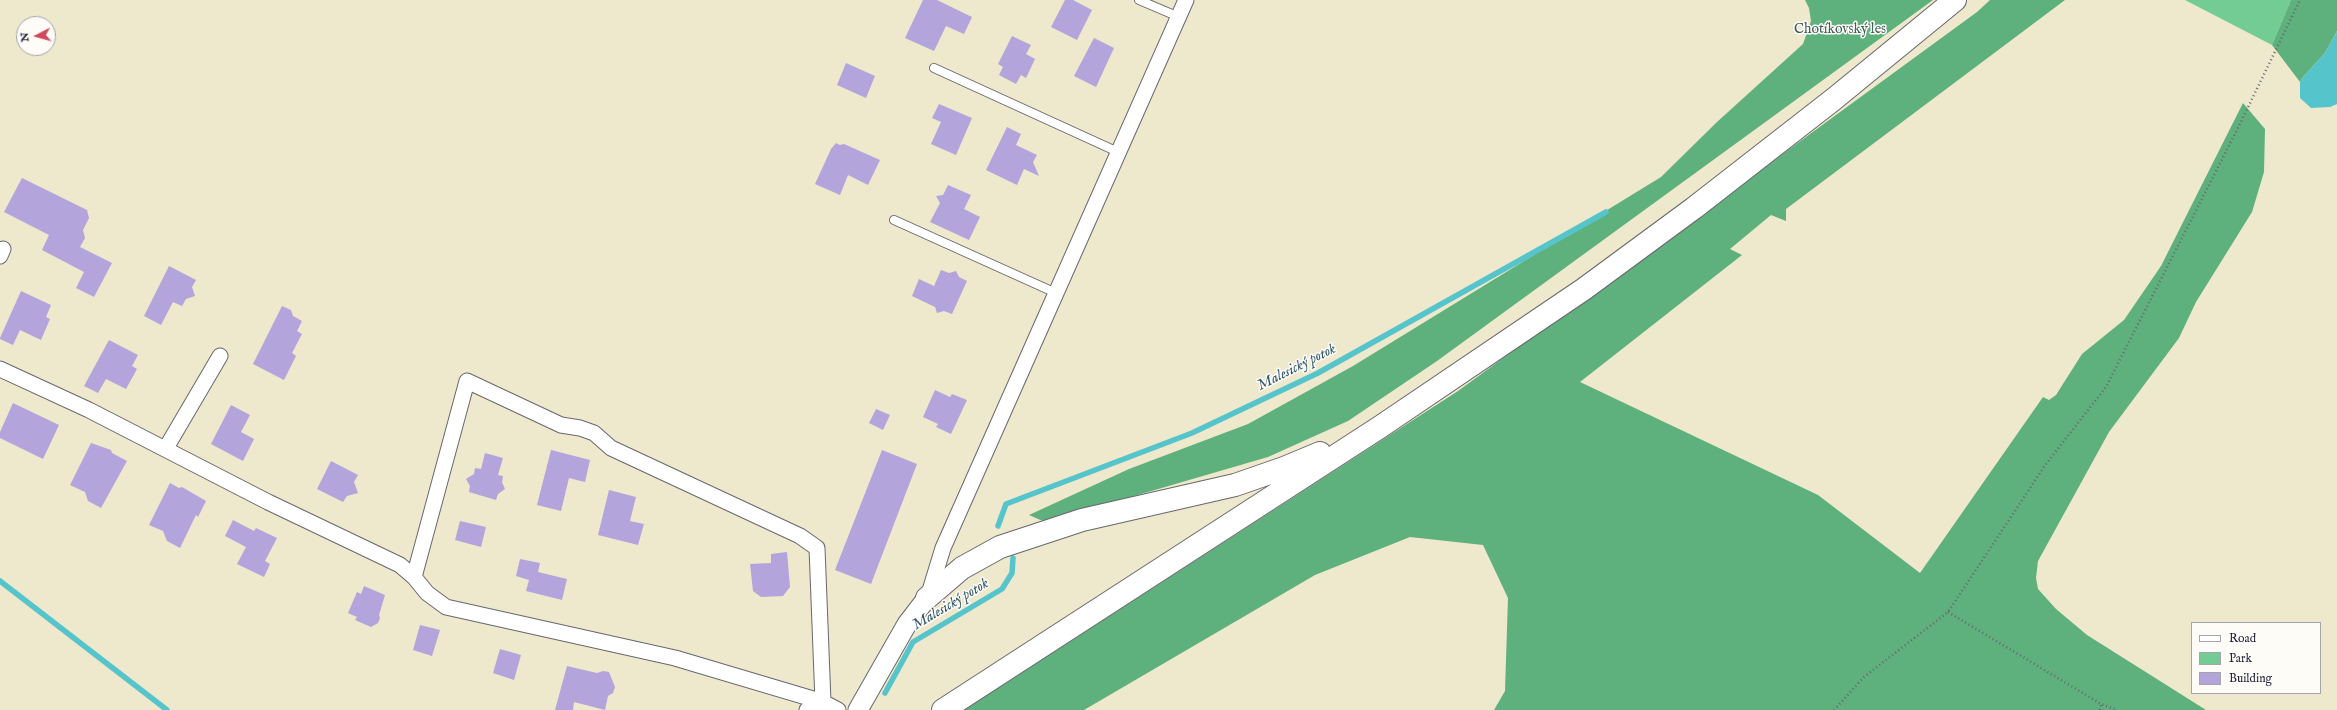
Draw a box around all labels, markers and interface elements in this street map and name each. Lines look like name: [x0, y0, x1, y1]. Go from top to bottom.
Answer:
north arrow: [16, 16, 56, 56]
park label: Chotíkovský les: [1794, 22, 1886, 38]
text: N: [18, 32, 33, 43]
water label: Malesický potok: [1255, 340, 1339, 396]
water label: Malesický potok: [910, 575, 992, 635]
legend: [2191, 622, 2321, 694]
text: Road: [2229, 631, 2256, 646]
text: Park: [2229, 651, 2252, 666]
text: Building: [2229, 671, 2272, 686]

